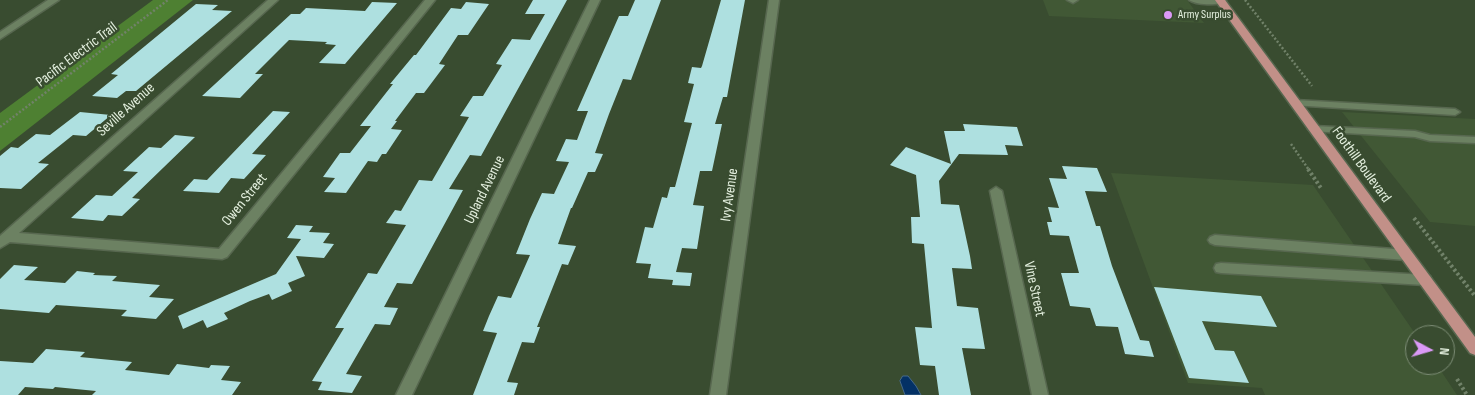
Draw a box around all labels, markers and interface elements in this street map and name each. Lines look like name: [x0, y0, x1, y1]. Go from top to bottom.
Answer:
place label: Army Surplus: [1178, 8, 1231, 22]
marker: Army Surplus: [1162, 9, 1174, 21]
street label: Pacific Electric Trail: [33, 19, 121, 91]
street label: Seville Avenue: [93, 79, 159, 141]
street label: Foothill Boulevard: [1327, 124, 1395, 206]
street label: Upland Avenue: [461, 153, 509, 227]
street label: Ivy Avenue: [717, 167, 743, 223]
street label: Owen Street: [218, 170, 272, 230]
street label: Vine Street: [1019, 260, 1049, 318]
north arrow: [1405, 325, 1455, 375]
text: N: [1436, 347, 1453, 356]

